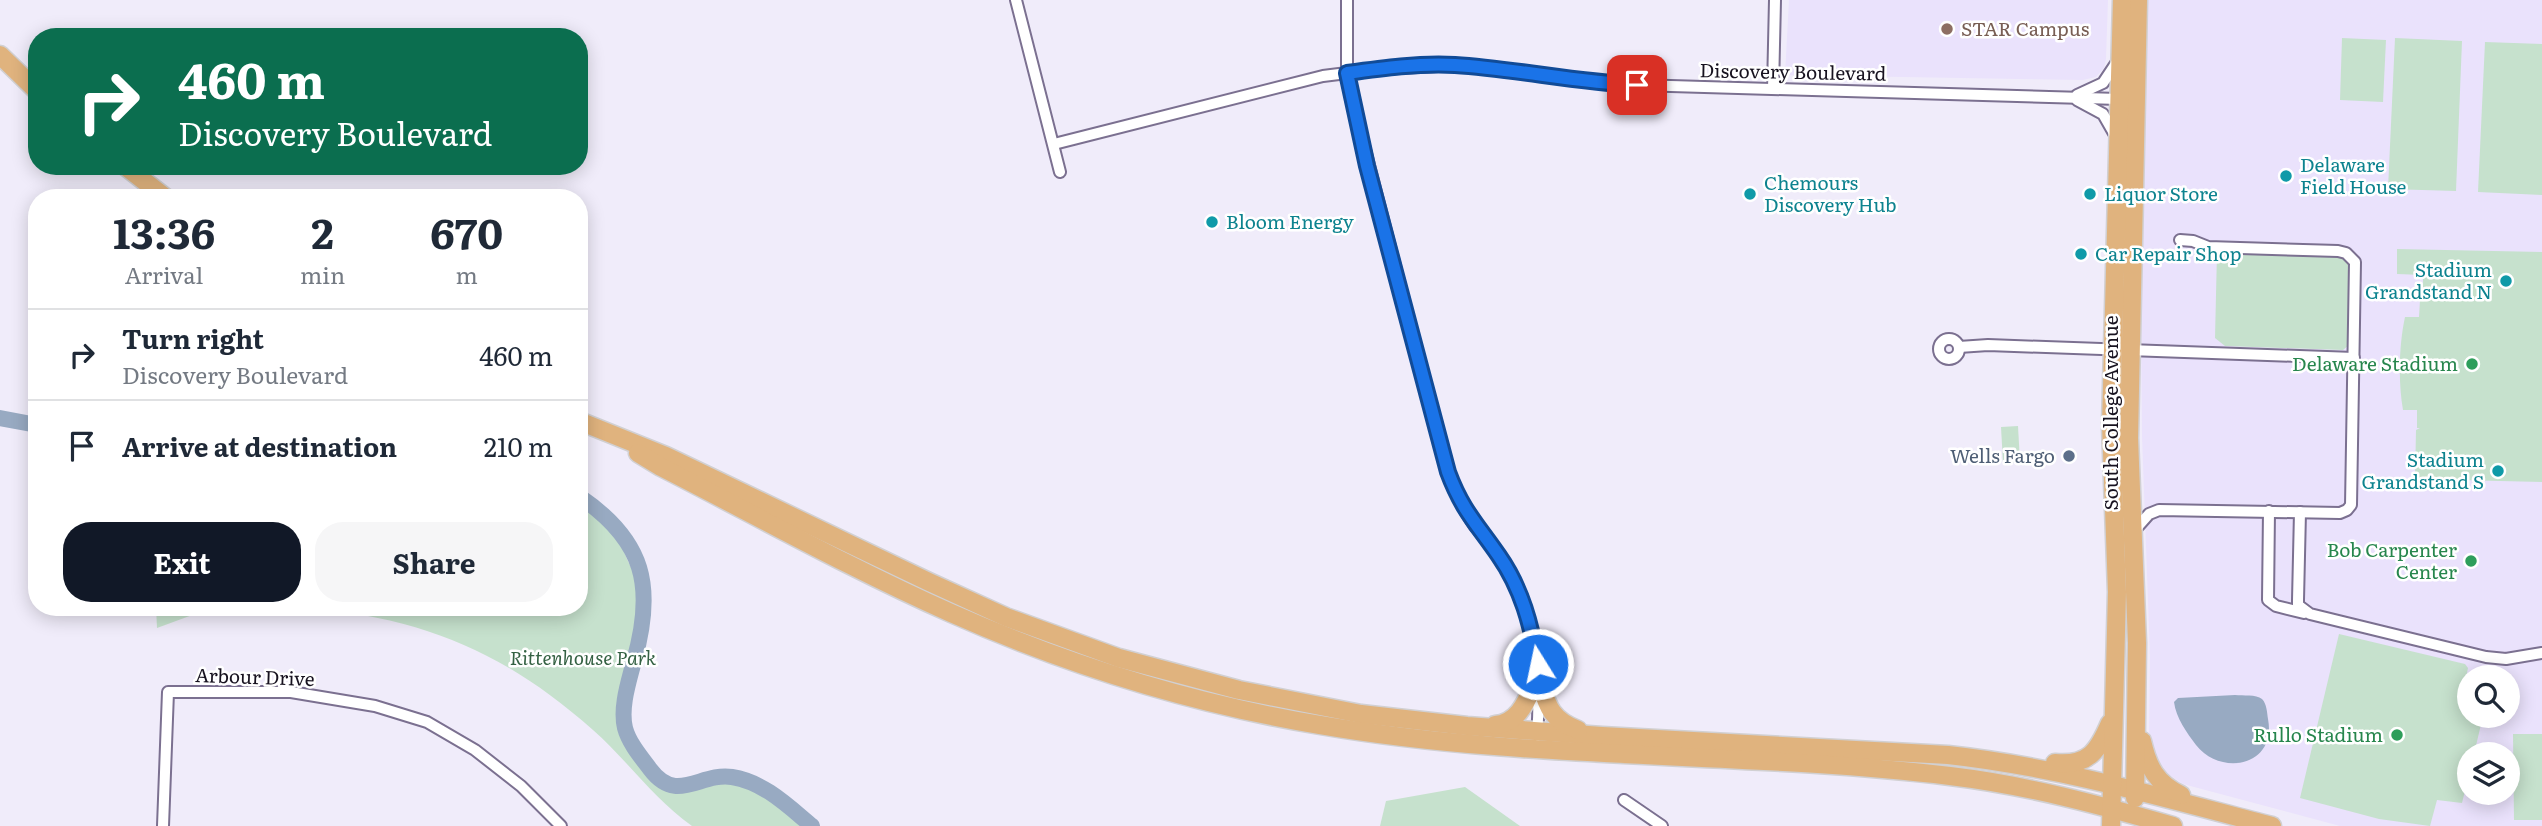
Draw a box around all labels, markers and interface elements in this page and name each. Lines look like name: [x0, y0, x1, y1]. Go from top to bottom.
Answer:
place label: STAR Campus: [1961, 14, 2090, 42]
marker: STAR Campus: [1939, 21, 1955, 37]
text: 460 m: [178, 41, 325, 114]
pin: [1607, 55, 1667, 115]
street label: Discovery Boulevard: [1699, 55, 1887, 87]
icon: right: [63, 56, 154, 147]
icon: arrive: [1618, 66, 1656, 104]
text: Discovery Boulevard: [178, 108, 492, 156]
place label: Delaware Field House: [2300, 150, 2407, 200]
place label: Chemours Discovery Hub: [1764, 168, 1897, 218]
marker: Delaware Field House: [2278, 168, 2294, 184]
place label: Liquor Store: [2104, 179, 2218, 207]
marker: Chemours Discovery Hub: [1742, 186, 1758, 202]
marker: Liquor Store: [2082, 186, 2098, 202]
text: 13:36: [113, 200, 215, 262]
text: 2: [311, 200, 334, 262]
text: 670: [430, 200, 503, 262]
place label: Bloom Energy: [1226, 207, 1354, 235]
marker: Bloom Energy: [1204, 214, 1220, 230]
place label: Car Repair Shop: [2095, 239, 2241, 267]
marker: Car Repair Shop: [2073, 246, 2089, 262]
place label: Stadium Grandstand N: [2365, 255, 2492, 305]
text: Arrival: [125, 257, 203, 291]
text: min: [300, 257, 345, 291]
text: m: [455, 257, 478, 291]
marker: Stadium Grandstand N: [2498, 273, 2514, 289]
street label: South College Avenue: [2096, 315, 2124, 511]
text: Turn right: [122, 318, 264, 357]
text: 460 m: [479, 335, 553, 374]
icon: right: [63, 336, 101, 374]
place label: Delaware Stadium: [2292, 349, 2458, 377]
marker: Delaware Stadium: [2464, 356, 2480, 372]
text: Discovery Boulevard: [122, 357, 348, 391]
text: Arrive at destination: [122, 426, 397, 465]
text: 210 m: [484, 426, 553, 465]
icon: arrive: [63, 427, 101, 465]
place label: Wells Fargo: [1950, 441, 2055, 469]
place label: Stadium Grandstand S: [2361, 445, 2484, 495]
marker: Wells Fargo: [2061, 448, 2077, 464]
marker: Stadium Grandstand S: [2490, 463, 2506, 479]
button: Exit: [63, 522, 301, 602]
button: Share: [315, 522, 553, 602]
place label: Bob Carpenter Center: [2327, 535, 2457, 585]
marker: Bob Carpenter Center: [2463, 553, 2479, 569]
position arrow: [1501, 627, 1575, 701]
park label: Rittenhouse Park: [510, 643, 657, 671]
street label: Arbour Drive: [195, 660, 315, 692]
map controls: [2457, 665, 2520, 805]
button: search: [2457, 665, 2520, 728]
place label: Rullo Stadium: [2253, 720, 2383, 748]
marker: Rullo Stadium: [2389, 727, 2405, 743]
button: layers: [2457, 742, 2520, 805]

